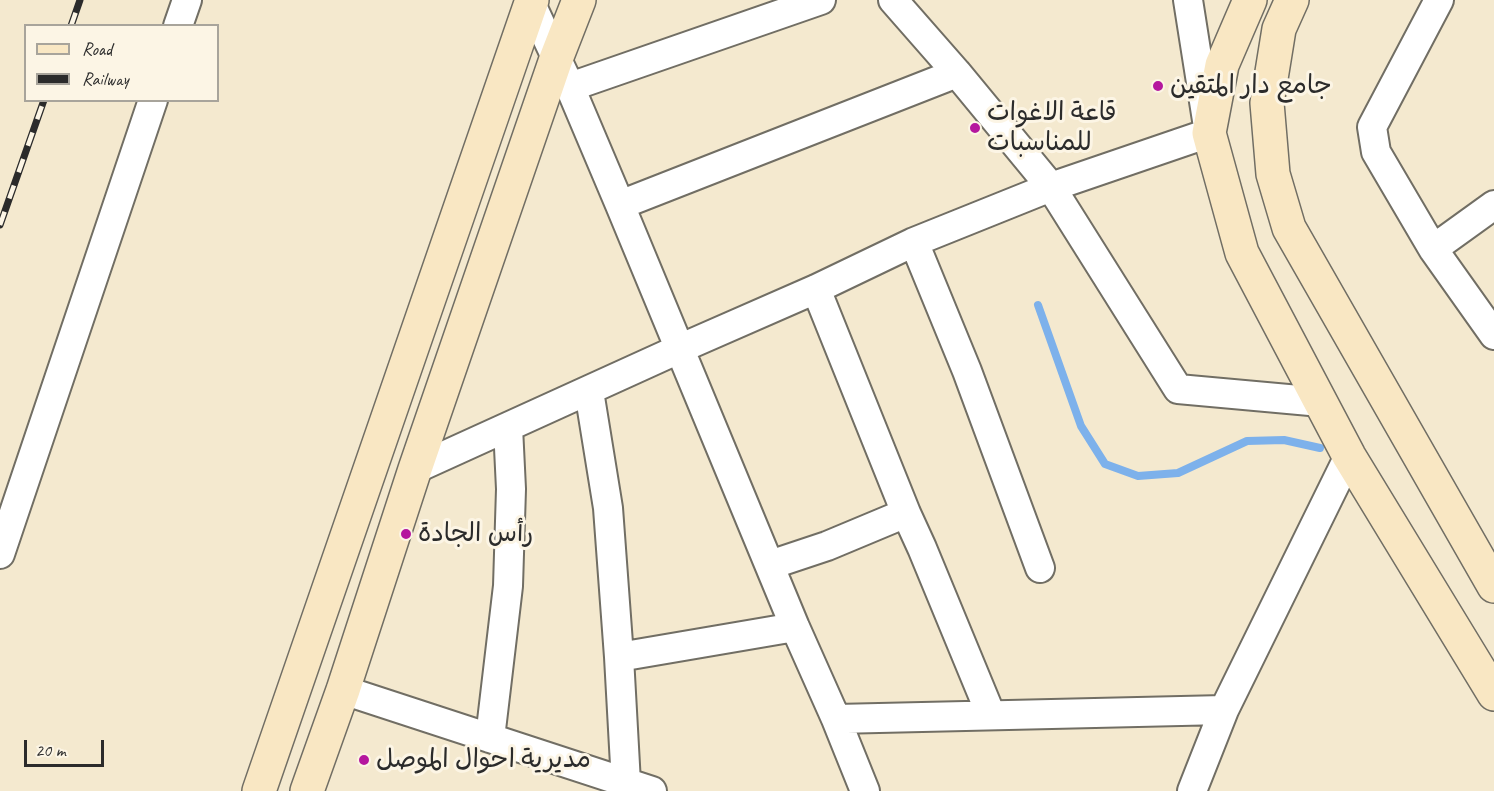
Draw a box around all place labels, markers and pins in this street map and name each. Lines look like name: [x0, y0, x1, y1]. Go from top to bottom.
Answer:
place label: جامع دار المتقين: [1170, 70, 1332, 102]
marker: جامع دار المتقين: [1151, 79, 1165, 93]
place label: قاعة الاغوات للمناسبات: [987, 97, 1116, 158]
marker: قاعة الاغوات للمناسبات: [968, 121, 982, 135]
place label: رأس الجادة: [418, 518, 533, 550]
marker: رأس الجادة: [399, 527, 413, 541]
place label: مديرية احوال الموصل: [376, 744, 591, 776]
marker: مديرية احوال الموصل: [357, 753, 371, 767]

